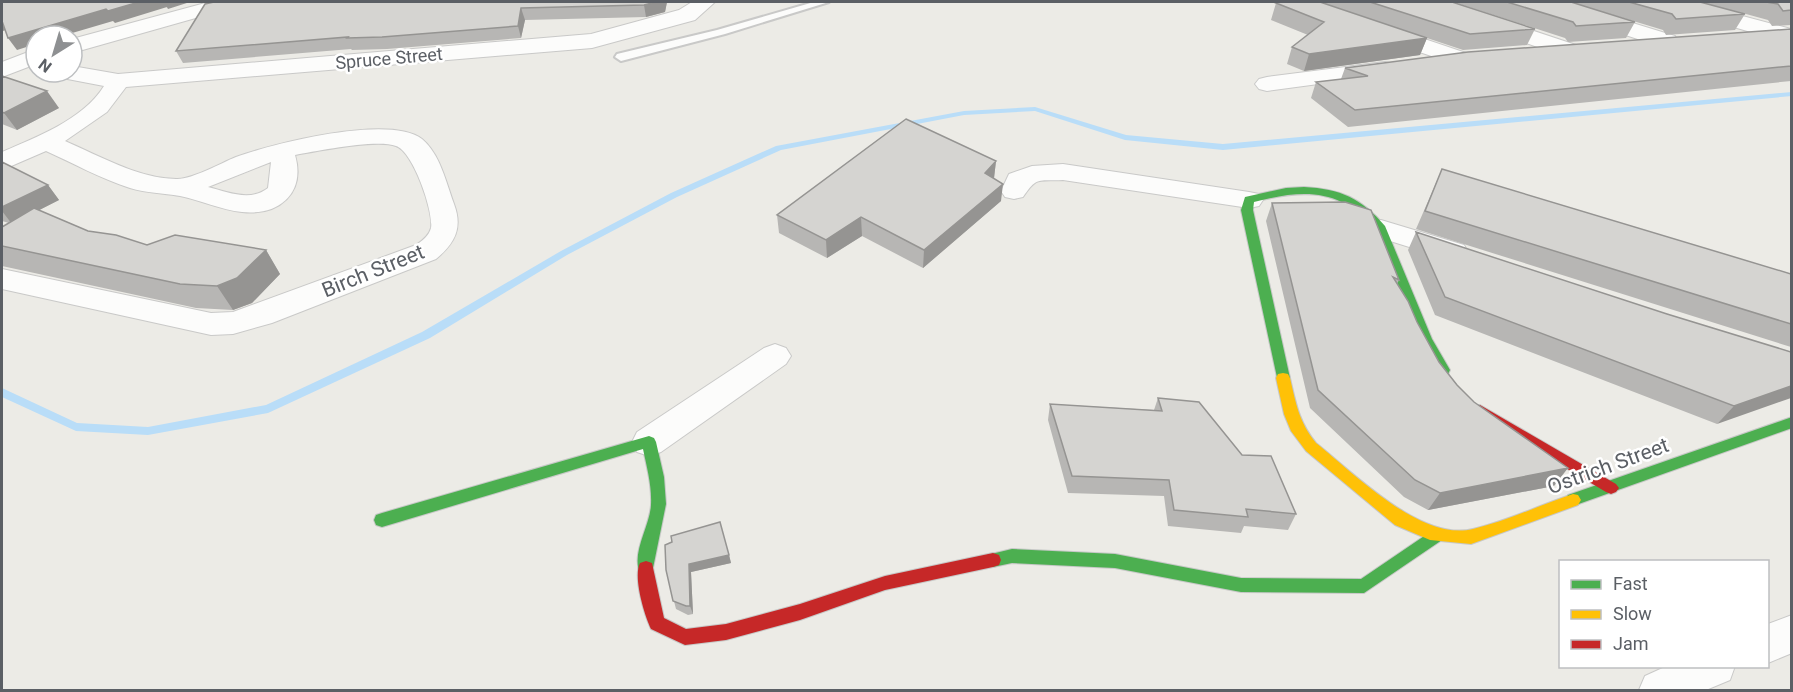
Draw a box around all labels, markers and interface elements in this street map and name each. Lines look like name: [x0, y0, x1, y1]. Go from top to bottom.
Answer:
north arrow: [24, 24, 84, 84]
street label: Spruce Street: [334, 43, 444, 73]
text: N: [35, 55, 56, 77]
street label: Birch Street: [318, 240, 428, 302]
street label: Ostrich Street: [1544, 433, 1672, 499]
legend: [1559, 560, 1769, 668]
text: Fast: [1613, 573, 1648, 594]
text: Slow: [1613, 603, 1652, 624]
text: Jam: [1613, 633, 1649, 654]

